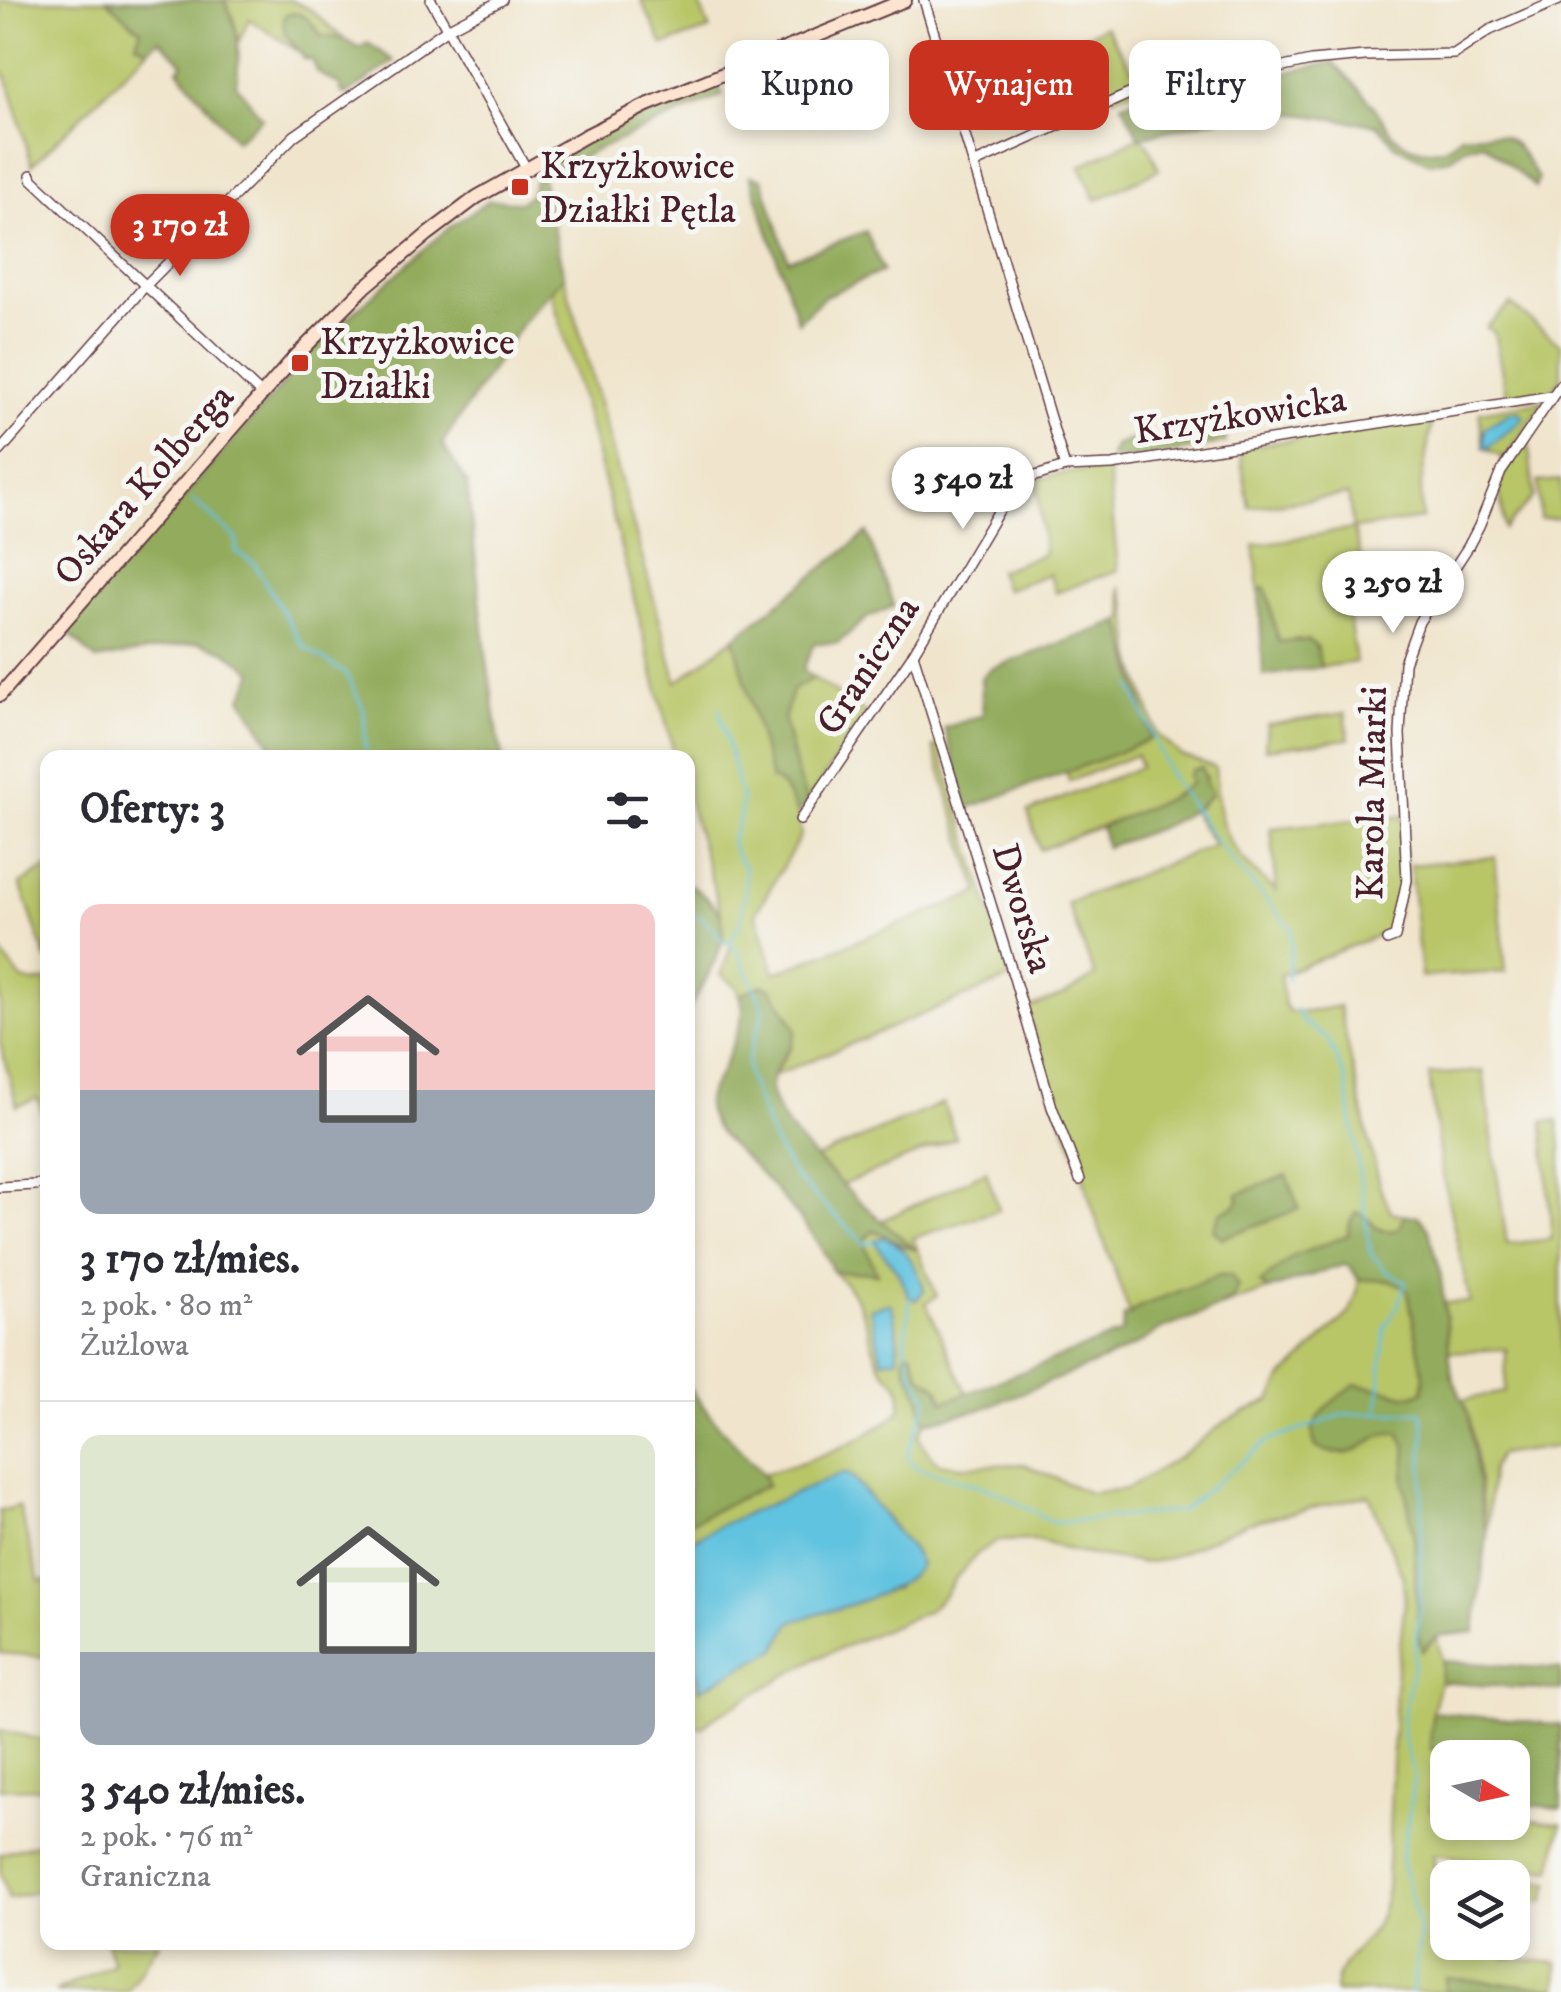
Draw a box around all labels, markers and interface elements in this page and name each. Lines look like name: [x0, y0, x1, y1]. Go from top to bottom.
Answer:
chip: Kupno: [725, 40, 889, 130]
chip: Wynajem: [909, 40, 1109, 130]
chip: Filtry: [1129, 40, 1281, 130]
place label: Krzyżkowice Działki Pętla: [540, 143, 736, 235]
marker: Krzyżkowice Działki Pętla: [509, 176, 531, 198]
pin: 3 170 zł: [77, 194, 283, 279]
text: 3 170 zł: [133, 206, 227, 246]
place label: Krzyżkowice Działki: [320, 319, 515, 411]
marker: Krzyżkowice Działki: [289, 352, 311, 374]
street label: Oskara Kolberga: [44, 375, 245, 596]
street label: Krzyżkowicka: [1131, 376, 1350, 456]
pin: 3 540 zł: [860, 447, 1066, 532]
text: 3 540 zł: [914, 459, 1012, 499]
pin: 3 250 zł: [1290, 551, 1496, 636]
text: 3 250 zł: [1344, 563, 1442, 603]
street label: Graniczna: [806, 588, 931, 744]
street label: Karola Miarki: [1347, 685, 1399, 901]
icon: filters: [600, 783, 655, 838]
text: Oferty: 3: [80, 784, 225, 836]
street label: Dworska: [980, 838, 1064, 979]
icon: home: [278, 969, 458, 1149]
text: 3 170 zł/mies.: [80, 1234, 300, 1286]
text: 2 pok. · 80 m²: [80, 1286, 252, 1326]
text: Żużlowa: [80, 1326, 189, 1366]
icon: home: [278, 1500, 458, 1680]
north arrow: [1430, 1740, 1530, 1840]
map controls: [1430, 1740, 1530, 1960]
text: 3 540 zł/mies.: [80, 1765, 305, 1817]
text: 2 pok. · 76 m²: [80, 1817, 253, 1857]
text: Graniczna: [80, 1857, 211, 1897]
button: layers: [1430, 1860, 1530, 1960]

